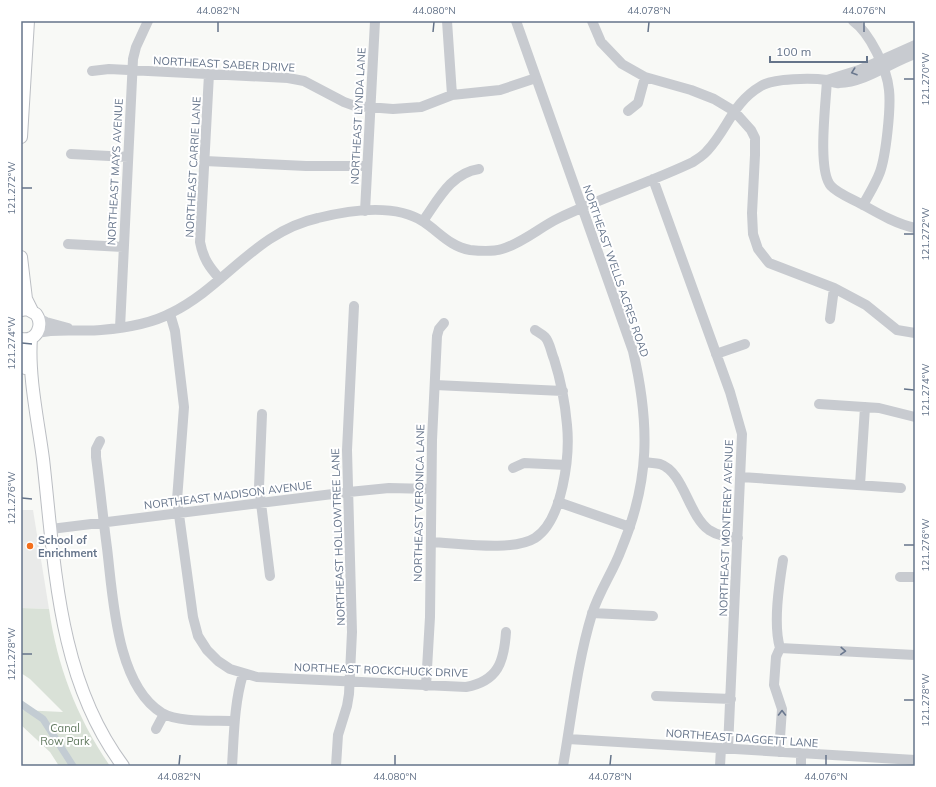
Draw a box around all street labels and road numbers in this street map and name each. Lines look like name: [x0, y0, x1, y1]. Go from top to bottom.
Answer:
street label: NORTHEAST LYNDA LANE: [347, 47, 369, 185]
street label: NORTHEAST SABER DRIVE: [153, 53, 295, 75]
street label: NORTHEAST CARRIE LANE: [182, 96, 204, 238]
street label: NORTHEAST MAYS AVENUE: [104, 98, 126, 246]
street label: NORTHEAST WELLS ACRES ROAD: [580, 183, 652, 359]
street label: NORTHEAST VERONICA LANE: [411, 424, 427, 582]
street label: NORTHEAST MONTEREY AVENUE: [716, 439, 736, 617]
street label: NORTHEAST HOLLOWTREE LANE: [328, 448, 348, 626]
street label: NORTHEAST MADISON AVENUE: [143, 478, 313, 512]
street label: NORTHEAST ROCKCHUCK DRIVE: [294, 660, 468, 680]
street label: NORTHEAST DAGGETT LANE: [665, 726, 819, 750]

